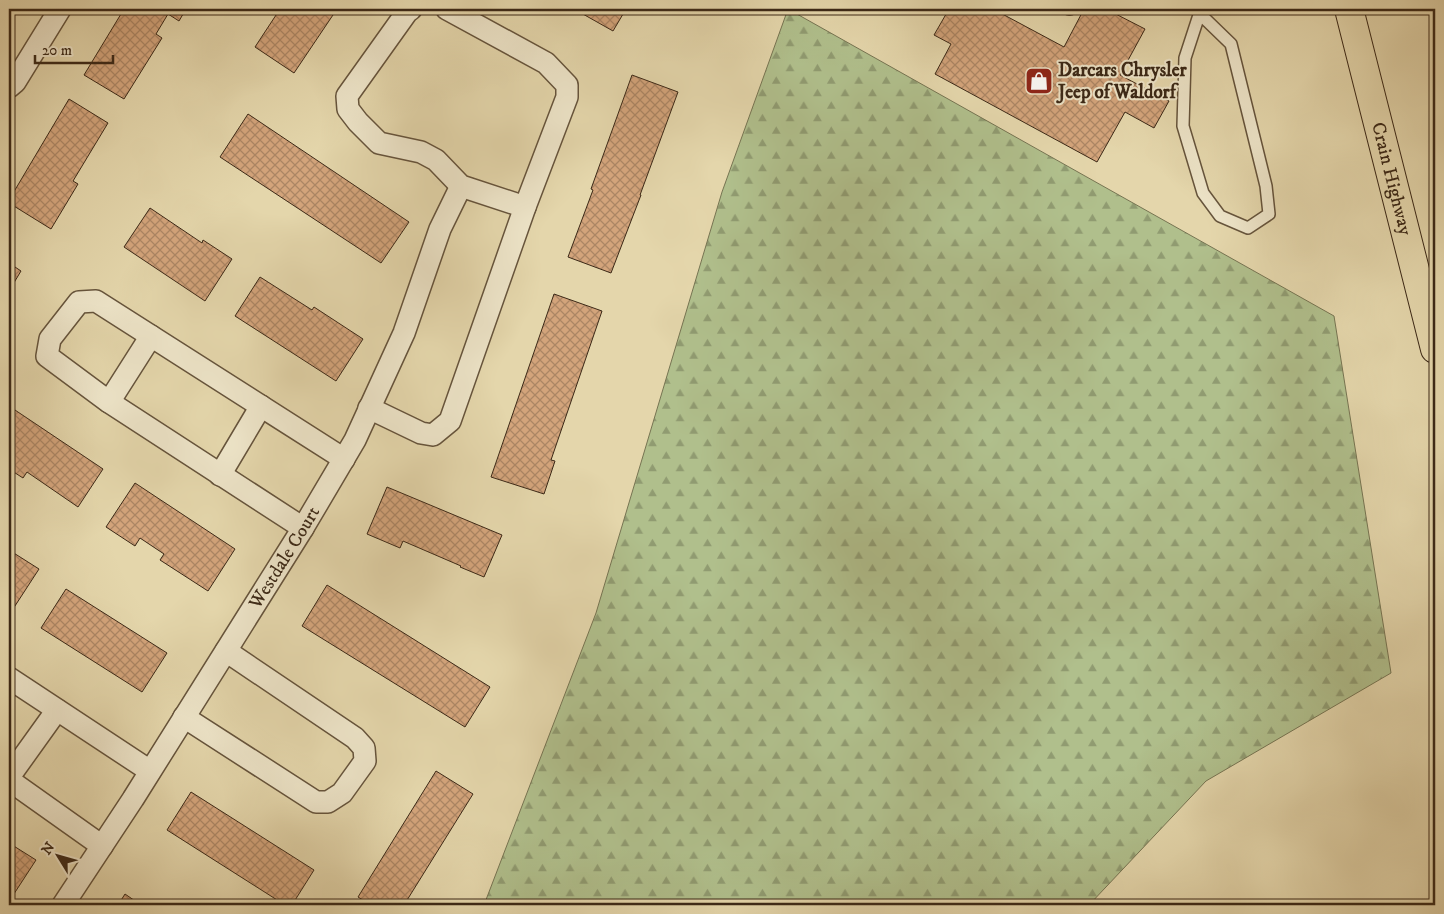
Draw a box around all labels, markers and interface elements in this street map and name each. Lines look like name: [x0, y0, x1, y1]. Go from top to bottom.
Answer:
scale bar: [35, 32, 112, 64]
text: 20 m: [42, 41, 72, 60]
place label: Darcars Chrysler Jeep of Waldorf: [1056, 59, 1188, 104]
shop icon: Darcars Chrysler Jeep of Waldorf: [1024, 66, 1054, 96]
street label: Crain Highway: [1367, 120, 1417, 239]
street label: Westdale Court: [243, 502, 325, 614]
north arrow: [32, 832, 82, 882]
text: N: [38, 838, 59, 859]

